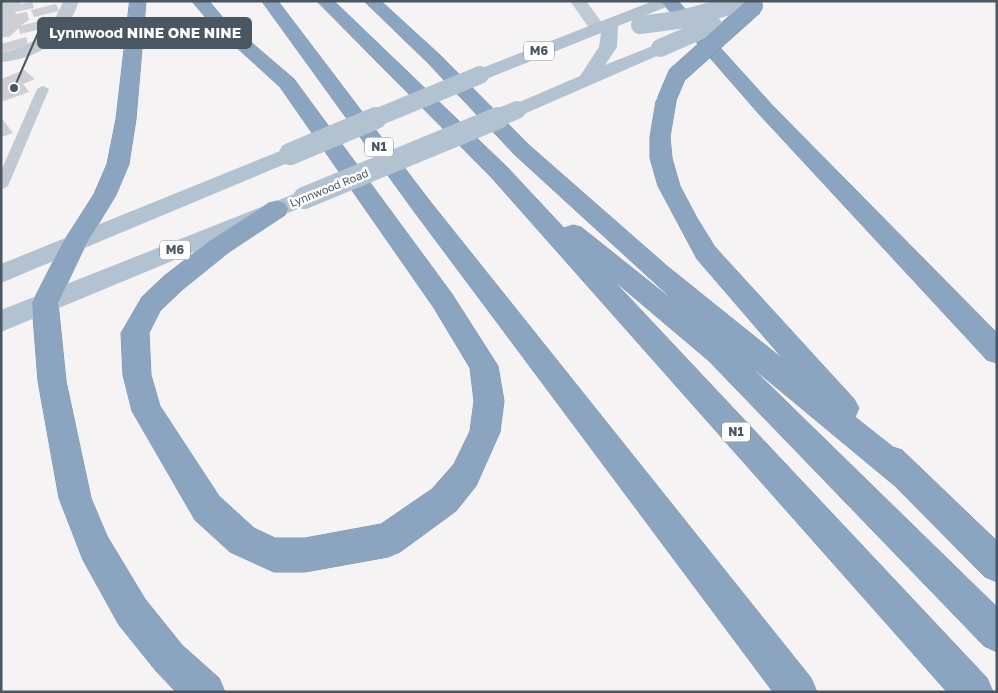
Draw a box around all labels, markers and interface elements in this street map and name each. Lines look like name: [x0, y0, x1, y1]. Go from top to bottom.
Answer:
callout: Lynnwood NINE ONE NINE: [38, 18, 251, 48]
text: Lynnwood NINE ONE NINE: [49, 23, 241, 41]
road number: M6: [524, 41, 554, 60]
road number: N1: [365, 138, 393, 156]
street label: Lynnwood Road: [288, 166, 370, 209]
road number: M6: [160, 240, 190, 260]
road number: N1: [722, 422, 750, 442]

